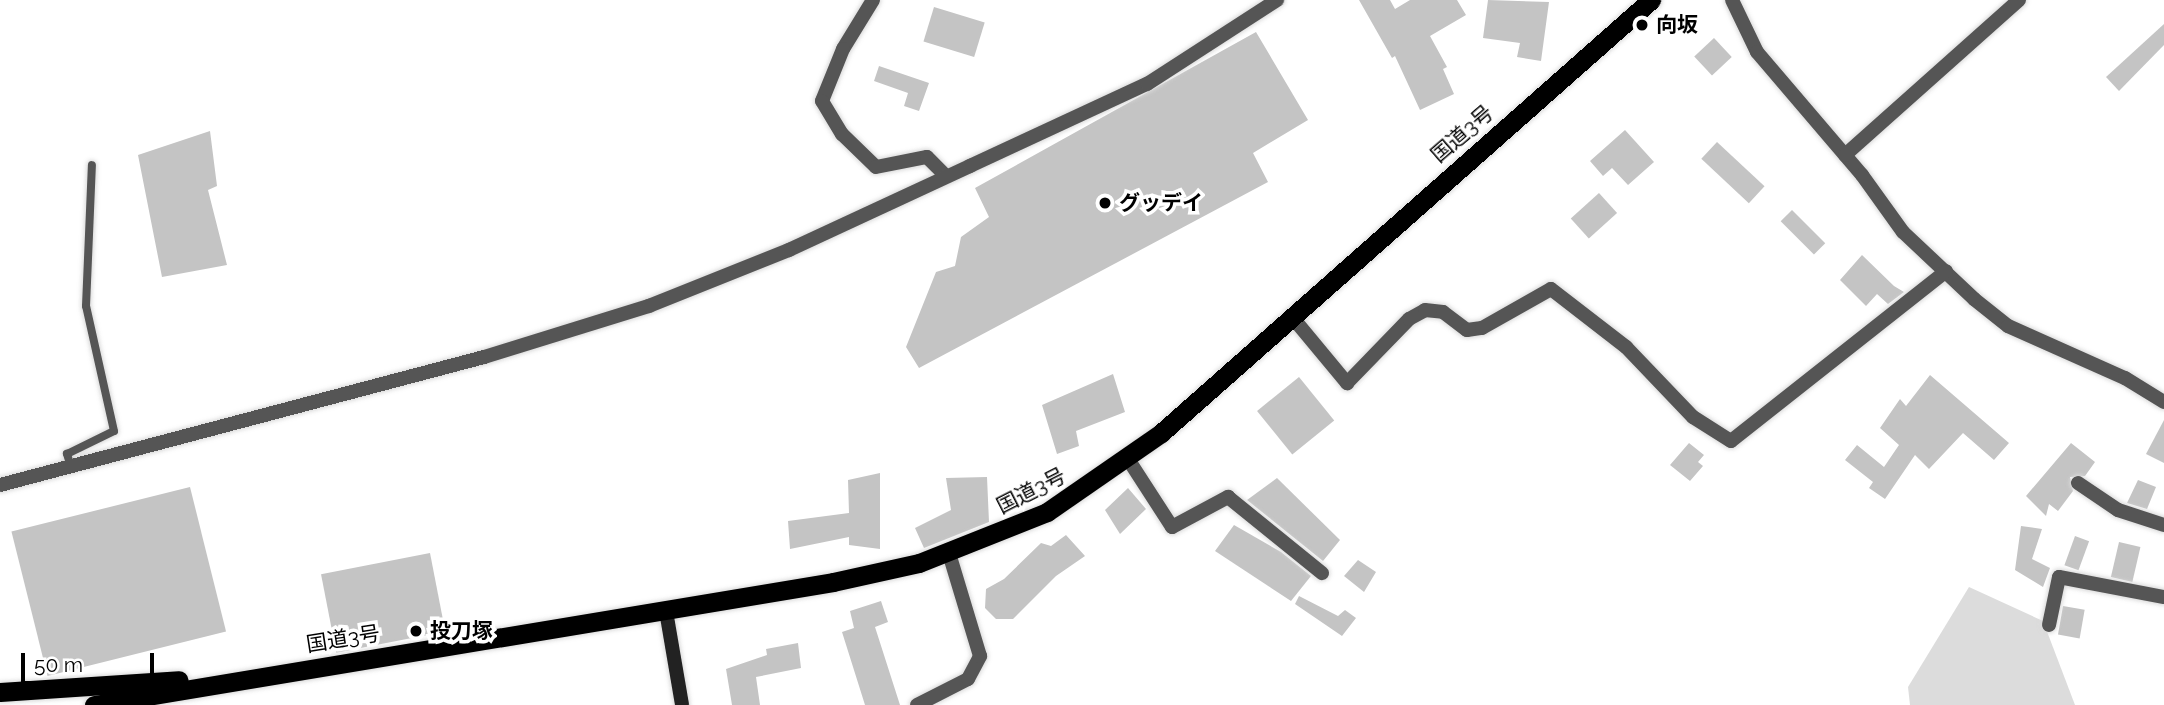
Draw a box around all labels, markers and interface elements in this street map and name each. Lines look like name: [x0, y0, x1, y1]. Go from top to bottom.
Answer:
place label: 向坂: [1656, 12, 1698, 38]
marker: 向坂: [1634, 17, 1650, 33]
street label: 国道3号: [1426, 100, 1498, 168]
place label: グッデイ: [1119, 190, 1203, 216]
marker: グッデイ: [1097, 195, 1113, 211]
street label: 国道3号: [992, 463, 1070, 519]
place label: 投刀塚: [430, 618, 493, 644]
street label: 国道3号: [304, 621, 382, 657]
marker: 投刀塚: [408, 623, 424, 639]
scale bar: [24, 638, 158, 682]
text: 50 m: [34, 652, 83, 677]

